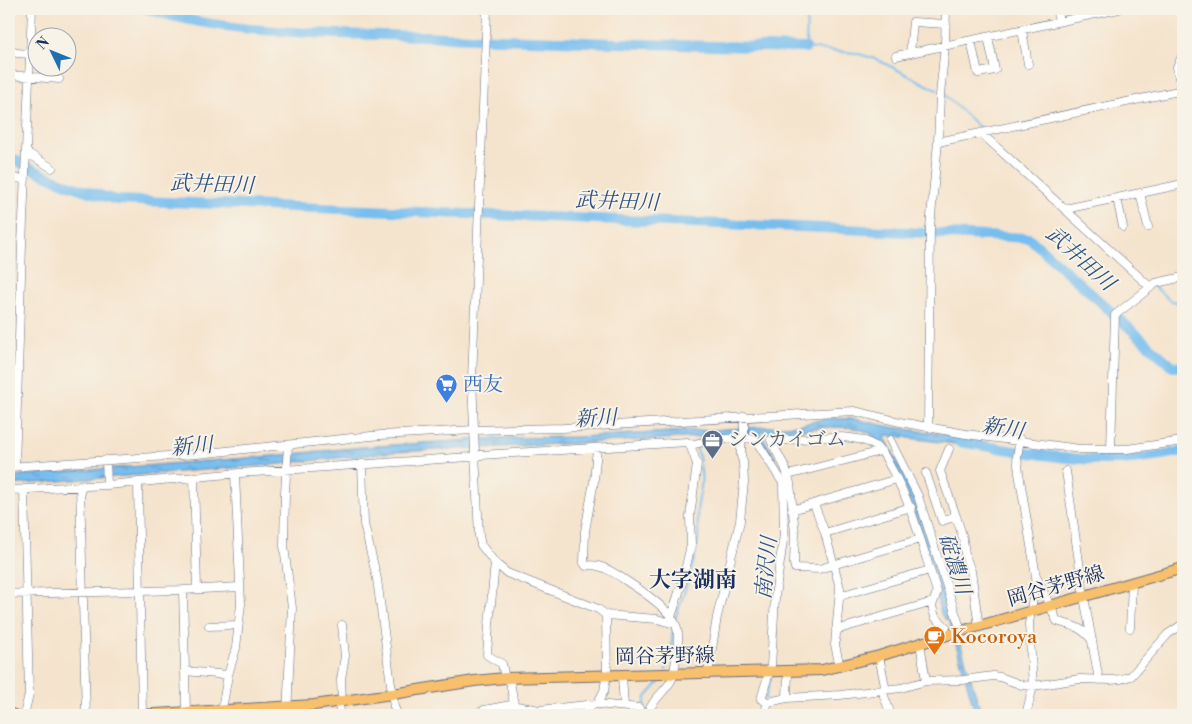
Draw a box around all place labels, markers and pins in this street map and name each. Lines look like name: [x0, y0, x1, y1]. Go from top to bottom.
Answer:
supermarket icon: 西友: [435, 373, 459, 404]
place label: 西友: [463, 373, 503, 398]
office icon: シンカイゴム: [700, 428, 724, 459]
place label: シンカイゴム: [728, 428, 846, 453]
cafe icon: Kocoroya: [923, 625, 947, 656]
place label: Kocoroya: [951, 625, 1038, 650]

